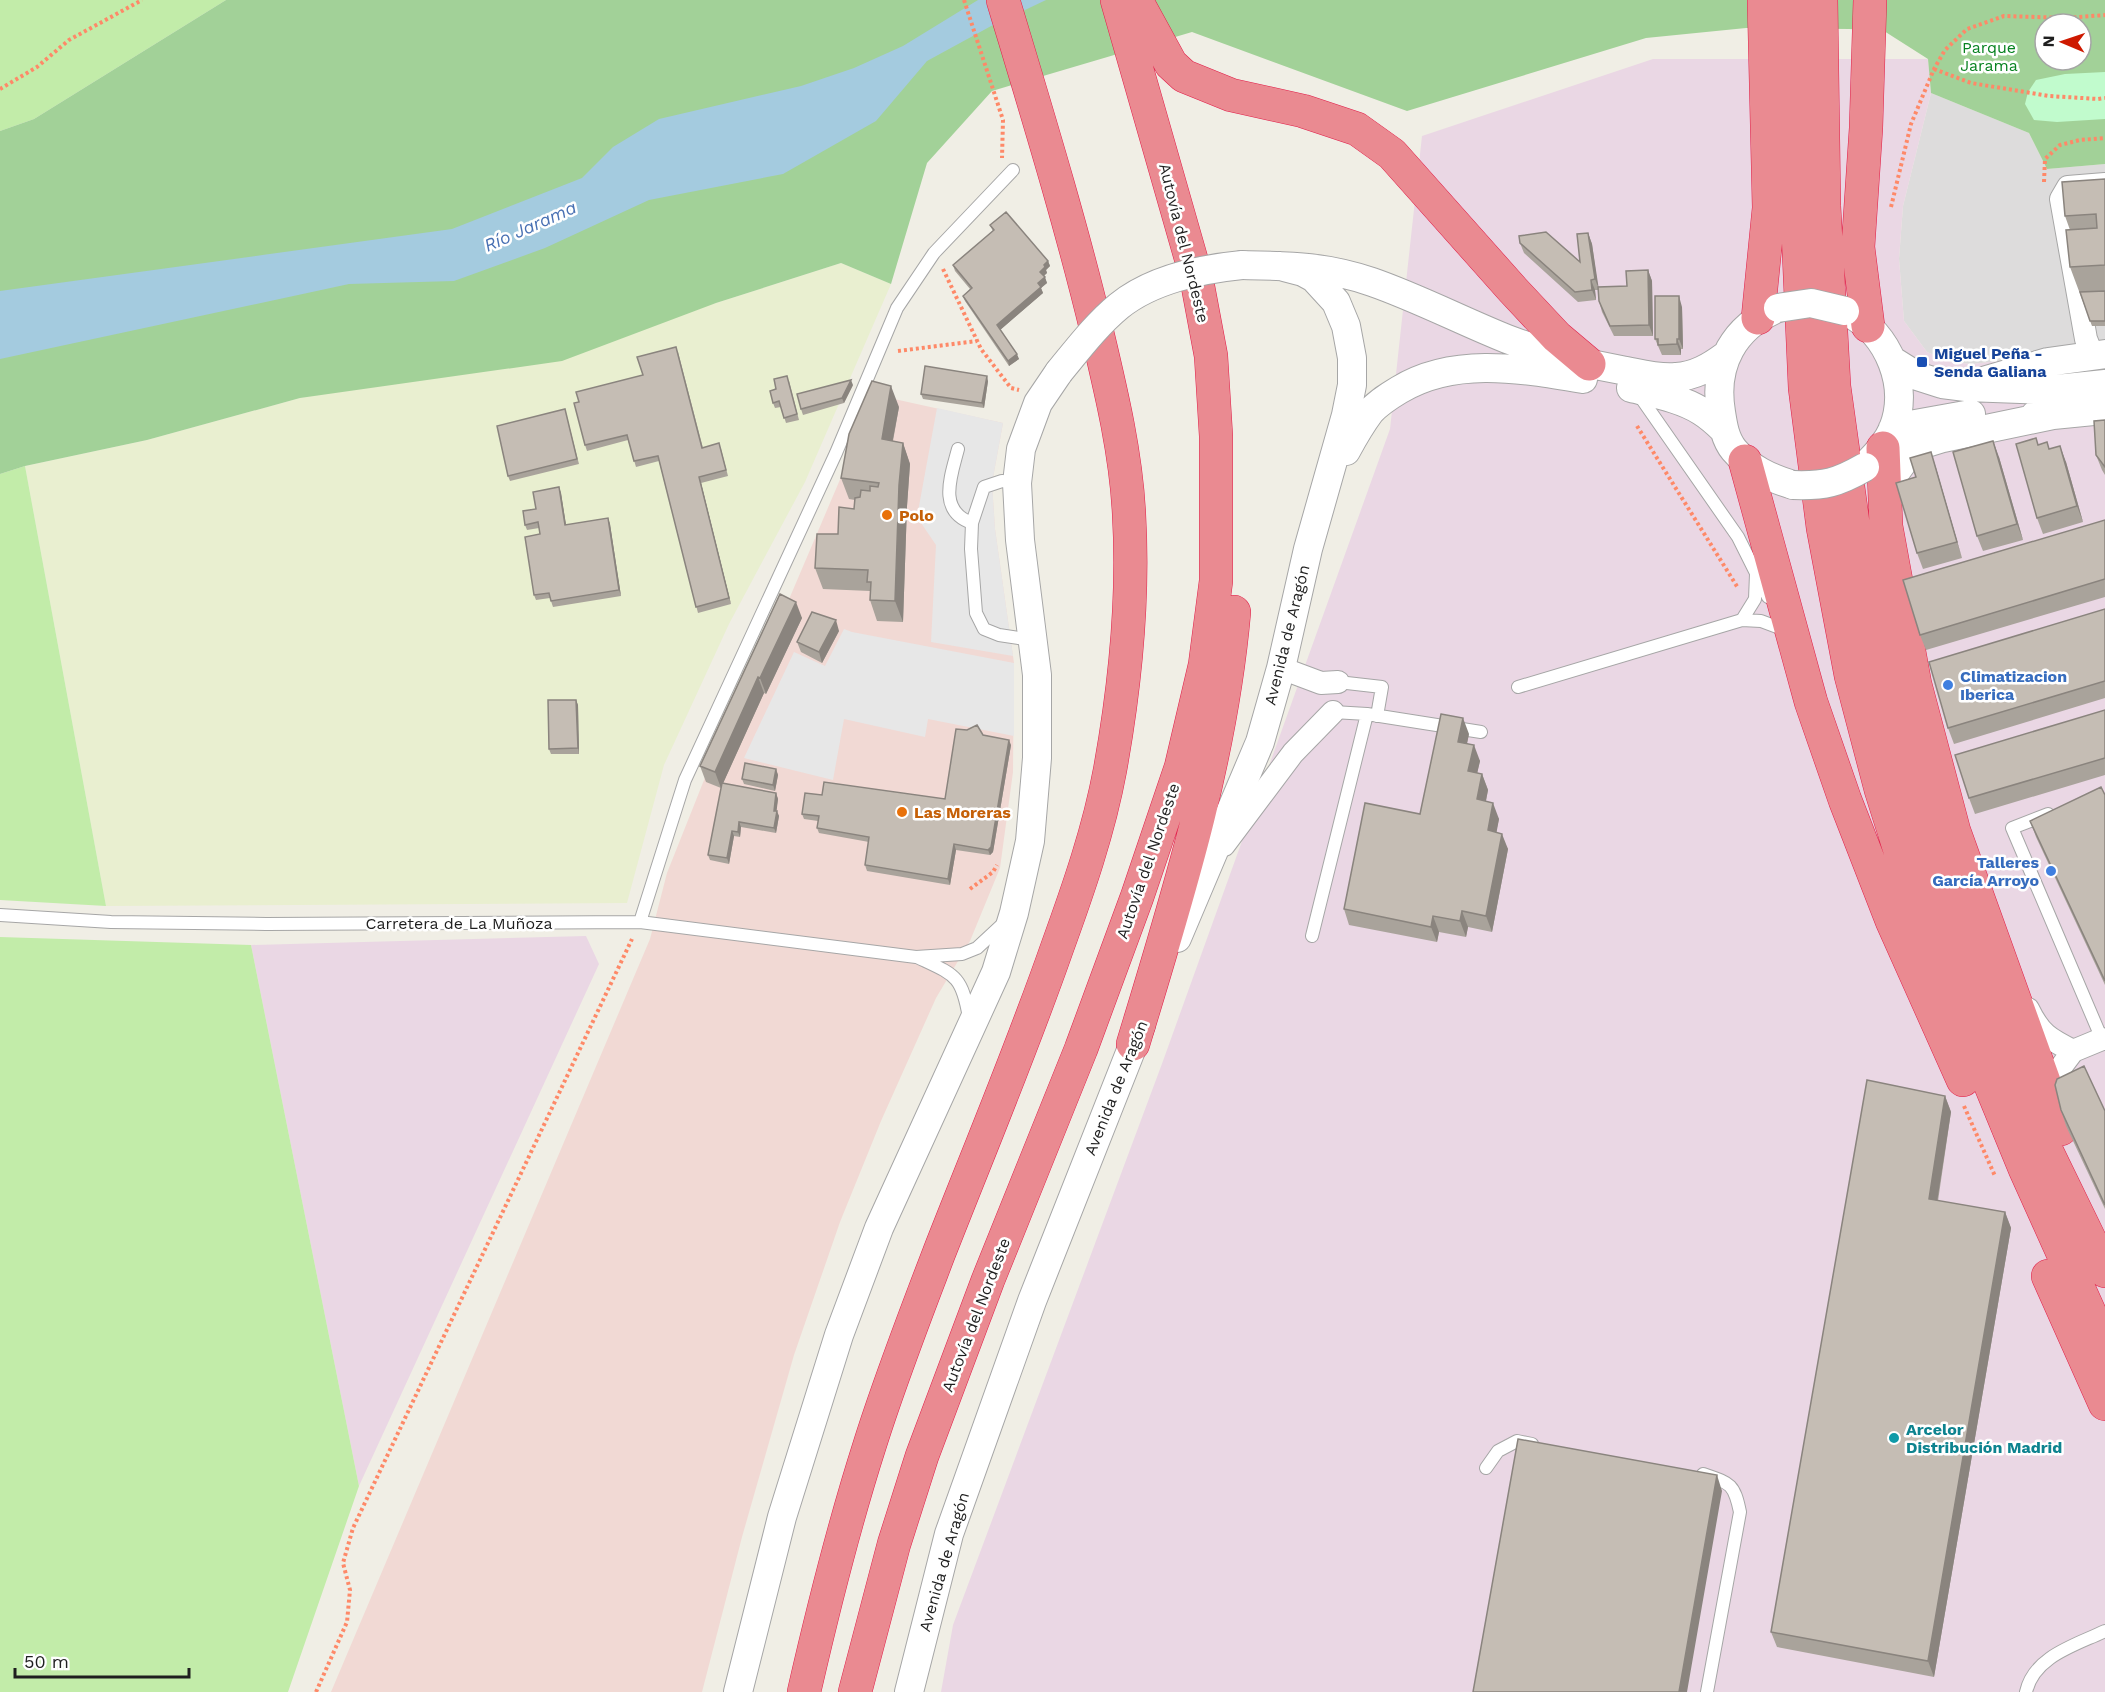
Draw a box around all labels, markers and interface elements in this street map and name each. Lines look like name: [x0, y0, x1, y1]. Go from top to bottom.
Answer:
north arrow: [2033, 12, 2093, 72]
text: N: [2039, 35, 2058, 48]
park label: Parque Jarama: [1960, 38, 2018, 75]
street label: Autovía del Nordeste: [1155, 161, 1213, 325]
water label: Río Jarama: [481, 196, 579, 256]
place label: Miguel Peña - Senda Galiana: [1934, 344, 2047, 381]
marker: Miguel Peña - Senda Galiana: [1915, 355, 1929, 369]
place label: Polo: [899, 506, 934, 525]
marker: Polo: [880, 508, 894, 522]
street label: Avenida de Aragón: [1260, 563, 1314, 707]
place label: Climatizacion Iberica: [1960, 667, 2067, 704]
marker: Climatizacion Iberica: [1941, 678, 1955, 692]
street label: Autovía del Nordeste: [1112, 781, 1184, 941]
place label: Las Moreras: [914, 803, 1011, 822]
marker: Las Moreras: [895, 805, 909, 819]
place label: Talleres García Arroyo: [1932, 853, 2039, 890]
marker: Talleres García Arroyo: [2044, 864, 2058, 878]
street label: Carretera de La Muñoza: [365, 914, 553, 933]
street label: Avenida de Aragón: [1080, 1018, 1152, 1158]
street label: Autovía del Nordeste: [938, 1235, 1014, 1395]
place label: Arcelor Distribución Madrid: [1906, 1420, 2062, 1457]
marker: Arcelor Distribución Madrid: [1887, 1431, 1901, 1445]
street label: Avenida de Aragón: [915, 1490, 973, 1634]
scale bar: [15, 1641, 189, 1679]
text: 50 m: [24, 1651, 69, 1672]

